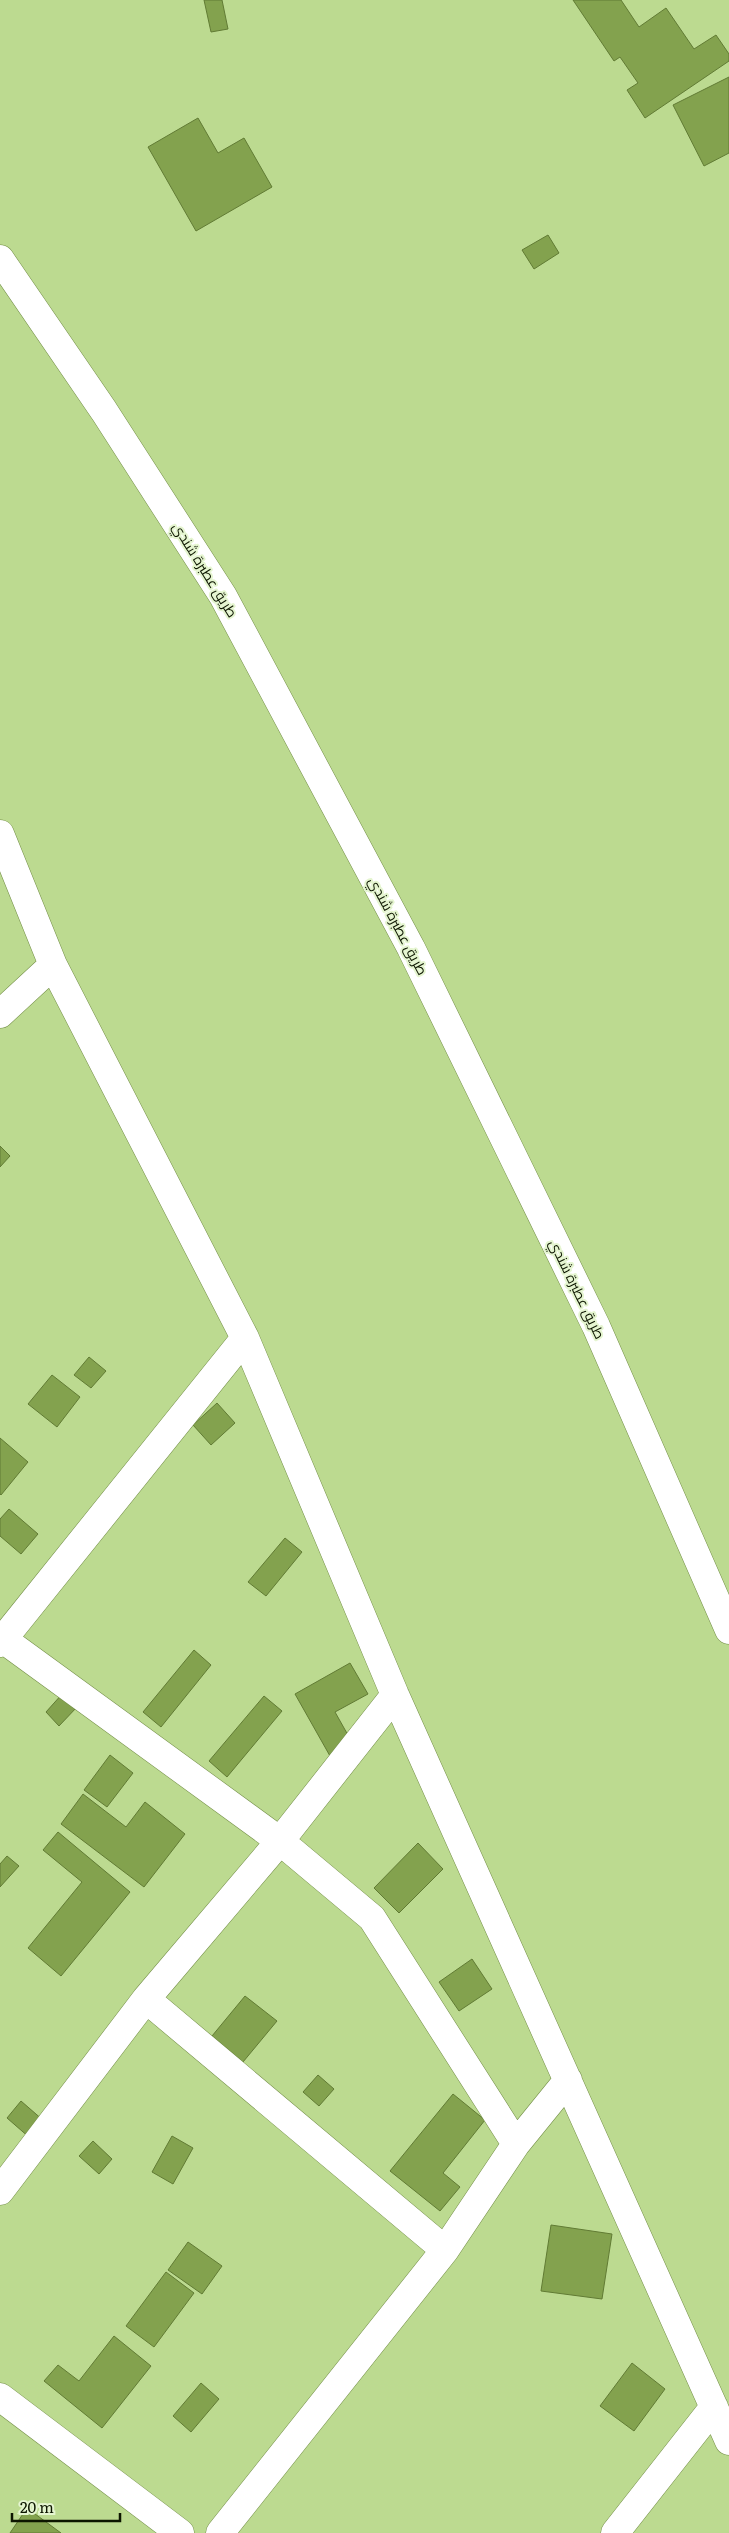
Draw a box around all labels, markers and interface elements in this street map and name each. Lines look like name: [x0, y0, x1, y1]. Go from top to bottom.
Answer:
street label: طريق عطبرة شندي: [166, 518, 243, 622]
street label: طريق عطبرة شندي: [362, 873, 433, 980]
street label: طريق عطبرة شندي: [542, 1235, 611, 1343]
scale bar: [12, 2490, 120, 2522]
text: 20 m: [20, 2495, 54, 2518]

